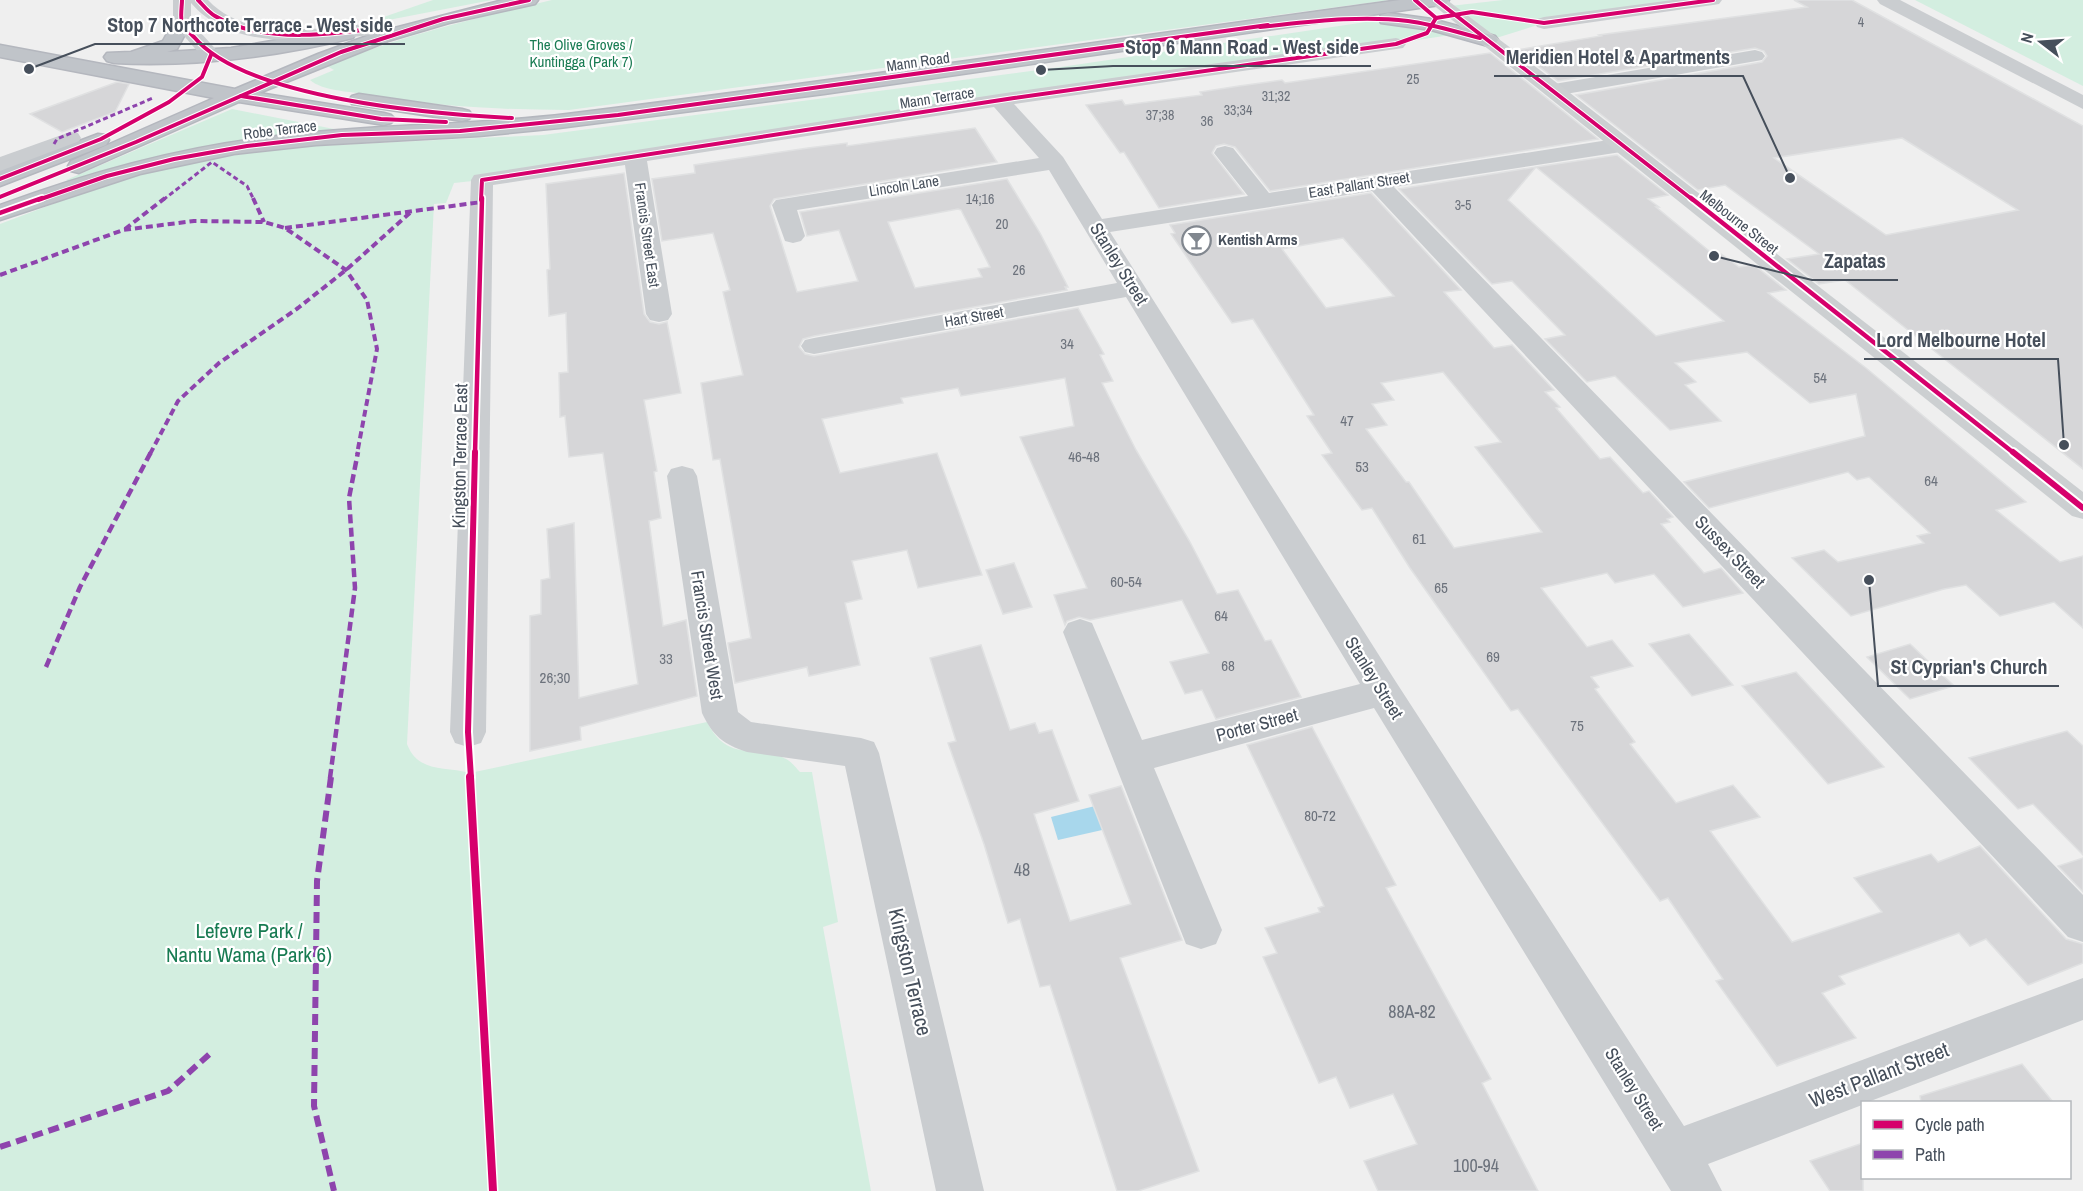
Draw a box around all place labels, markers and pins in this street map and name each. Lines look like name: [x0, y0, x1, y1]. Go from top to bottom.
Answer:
callout: Stop 7 Northcote Terrace - West side: [95, 6, 405, 44]
callout: Stop 6 Mann Road - West side: [1113, 28, 1371, 66]
callout: Meridien Hotel & Apartments: [1494, 38, 1743, 76]
bar icon: Kentish Arms: [1181, 224, 1213, 256]
place label: Kentish Arms: [1218, 229, 1298, 250]
callout: Zapatas: [1812, 242, 1898, 280]
callout: Lord Melbourne Hotel: [1864, 321, 2058, 359]
callout: St Cyprian's Church: [1878, 648, 2059, 686]

